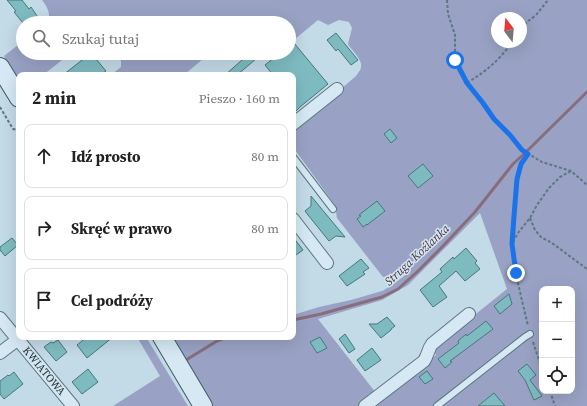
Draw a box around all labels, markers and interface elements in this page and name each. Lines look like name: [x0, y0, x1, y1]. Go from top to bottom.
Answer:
north arrow: [491, 12, 527, 48]
search box: [16, 16, 296, 60]
icon: search: [30, 27, 52, 49]
text: Szukaj tutaj: [62, 28, 139, 49]
route start: [446, 51, 464, 69]
text: 2 min: [32, 86, 76, 110]
text: Pieszo · 160 m: [199, 90, 280, 107]
icon: ahead: [33, 145, 55, 167]
text: Idź prosto: [71, 146, 140, 167]
text: 80 m: [251, 148, 279, 165]
icon: right: [33, 217, 55, 239]
text: Skręć w prawo: [71, 218, 172, 239]
text: 80 m: [251, 220, 279, 237]
water label: Struga Koźlanka: [381, 220, 453, 289]
route end: [507, 264, 525, 282]
map controls: [539, 286, 575, 394]
button: +: [539, 286, 575, 322]
icon: arrive: [33, 289, 55, 311]
text: Cel podróży: [71, 290, 153, 311]
button: −: [539, 322, 575, 358]
street label: KWIATOWA: [19, 344, 69, 399]
button: locate: [539, 358, 575, 394]

